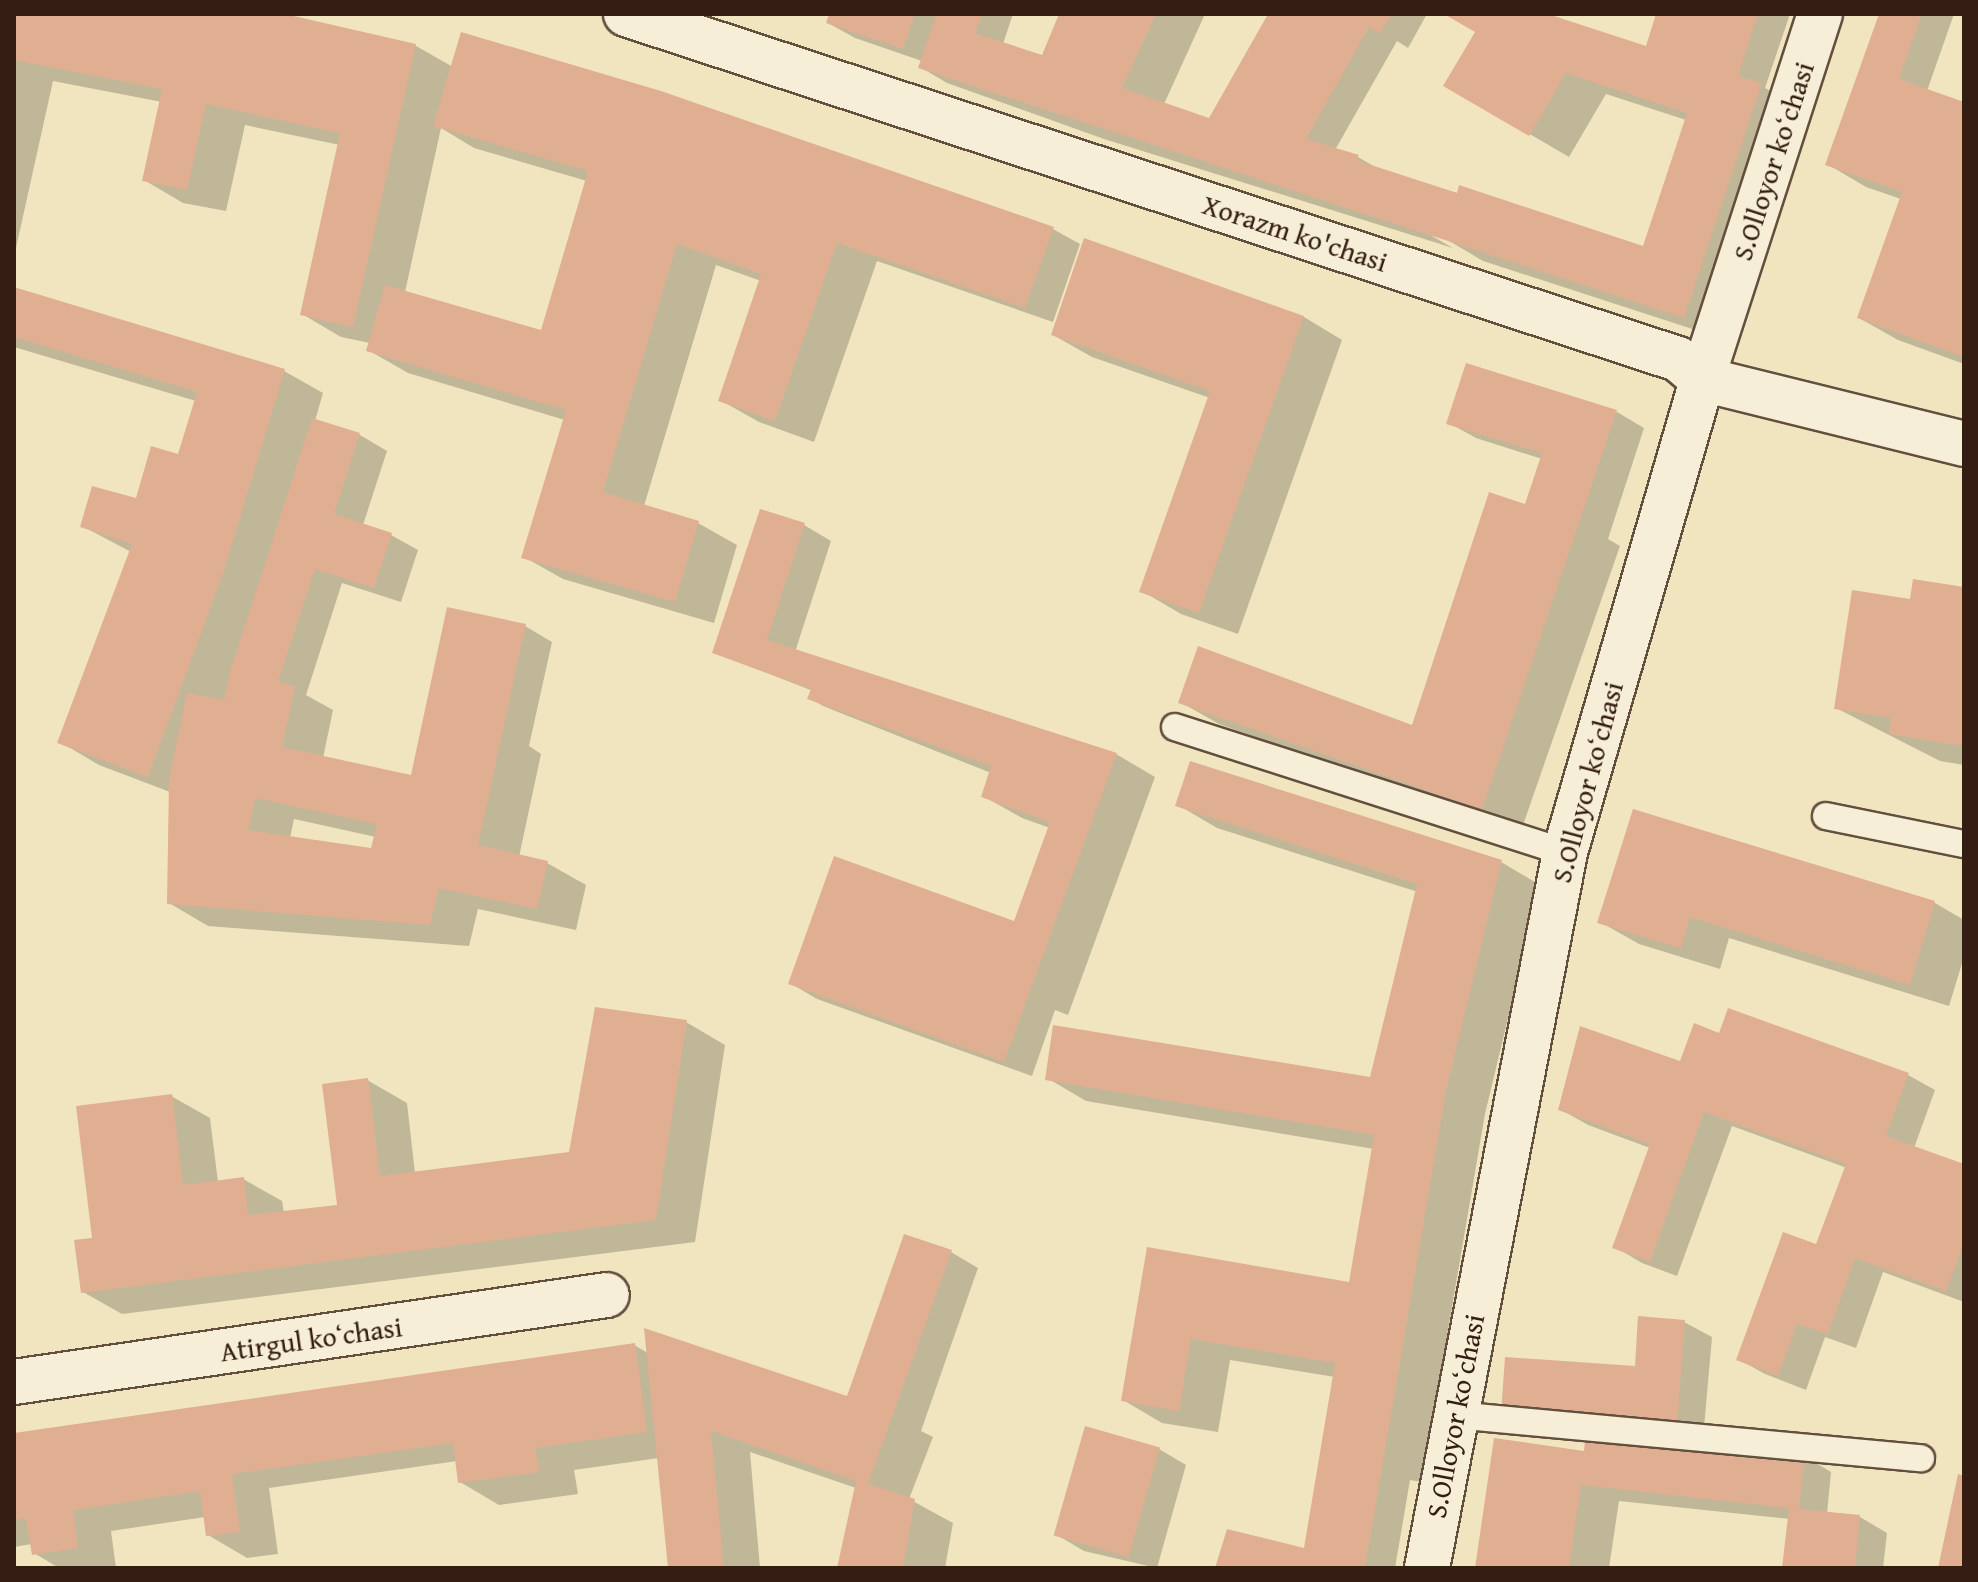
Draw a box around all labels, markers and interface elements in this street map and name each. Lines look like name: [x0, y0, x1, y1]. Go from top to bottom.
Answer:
street label: S.Olloyor koʻchasi: [1725, 57, 1821, 265]
street label: Xorazm ko'chasi: [1198, 187, 1392, 279]
street label: S.Olloyor koʻchasi: [1544, 678, 1630, 886]
street label: Atirgul koʻchasi: [218, 1310, 404, 1368]
street label: S.Olloyor koʻchasi: [1419, 1311, 1491, 1521]

